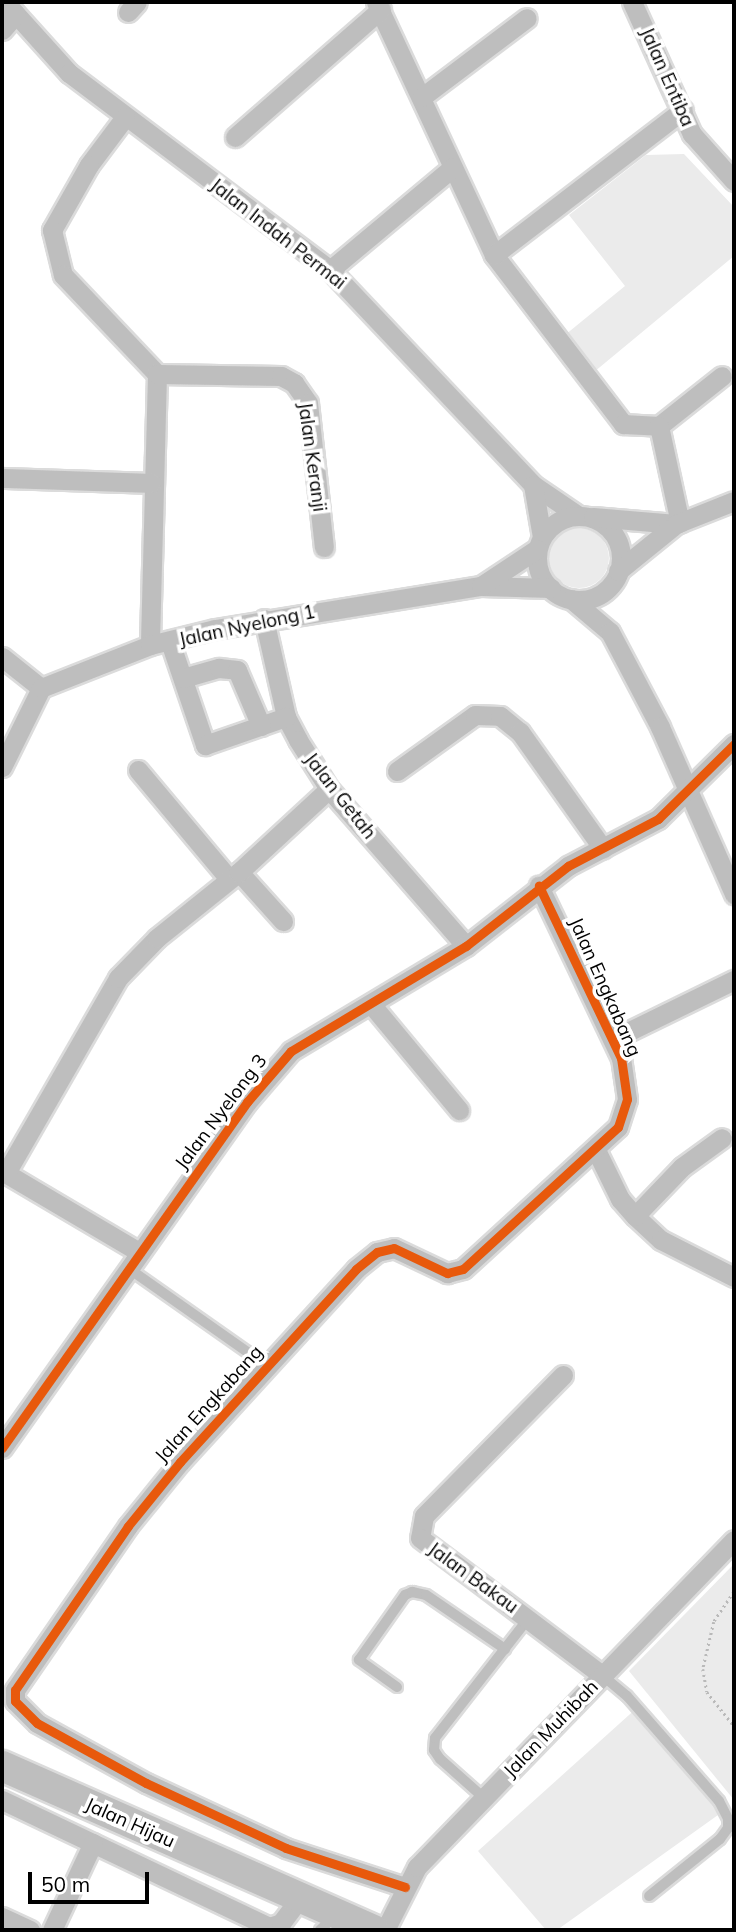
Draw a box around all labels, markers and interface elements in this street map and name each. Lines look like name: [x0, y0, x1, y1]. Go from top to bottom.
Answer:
street label: Jalan Entiba: [635, 24, 699, 130]
street label: Jalan Indah Permai: [205, 174, 351, 294]
street label: Jalan Keranji: [293, 401, 331, 513]
street label: Jalan Nyelong 1: [177, 600, 317, 652]
street label: Jalan Getah: [299, 748, 381, 844]
street label: Jalan Engkabang: [564, 914, 646, 1060]
street label: Jalan Nyelong 3: [170, 1050, 272, 1174]
street label: Jalan Engkabang: [150, 1341, 268, 1467]
street label: Jalan Bakau: [423, 1538, 523, 1618]
street label: Jalan Muhibah: [499, 1676, 603, 1782]
street label: Jalan Hijau: [82, 1793, 178, 1853]
scale bar: [32, 1858, 152, 1902]
text: 50 m: [41, 1871, 90, 1897]

